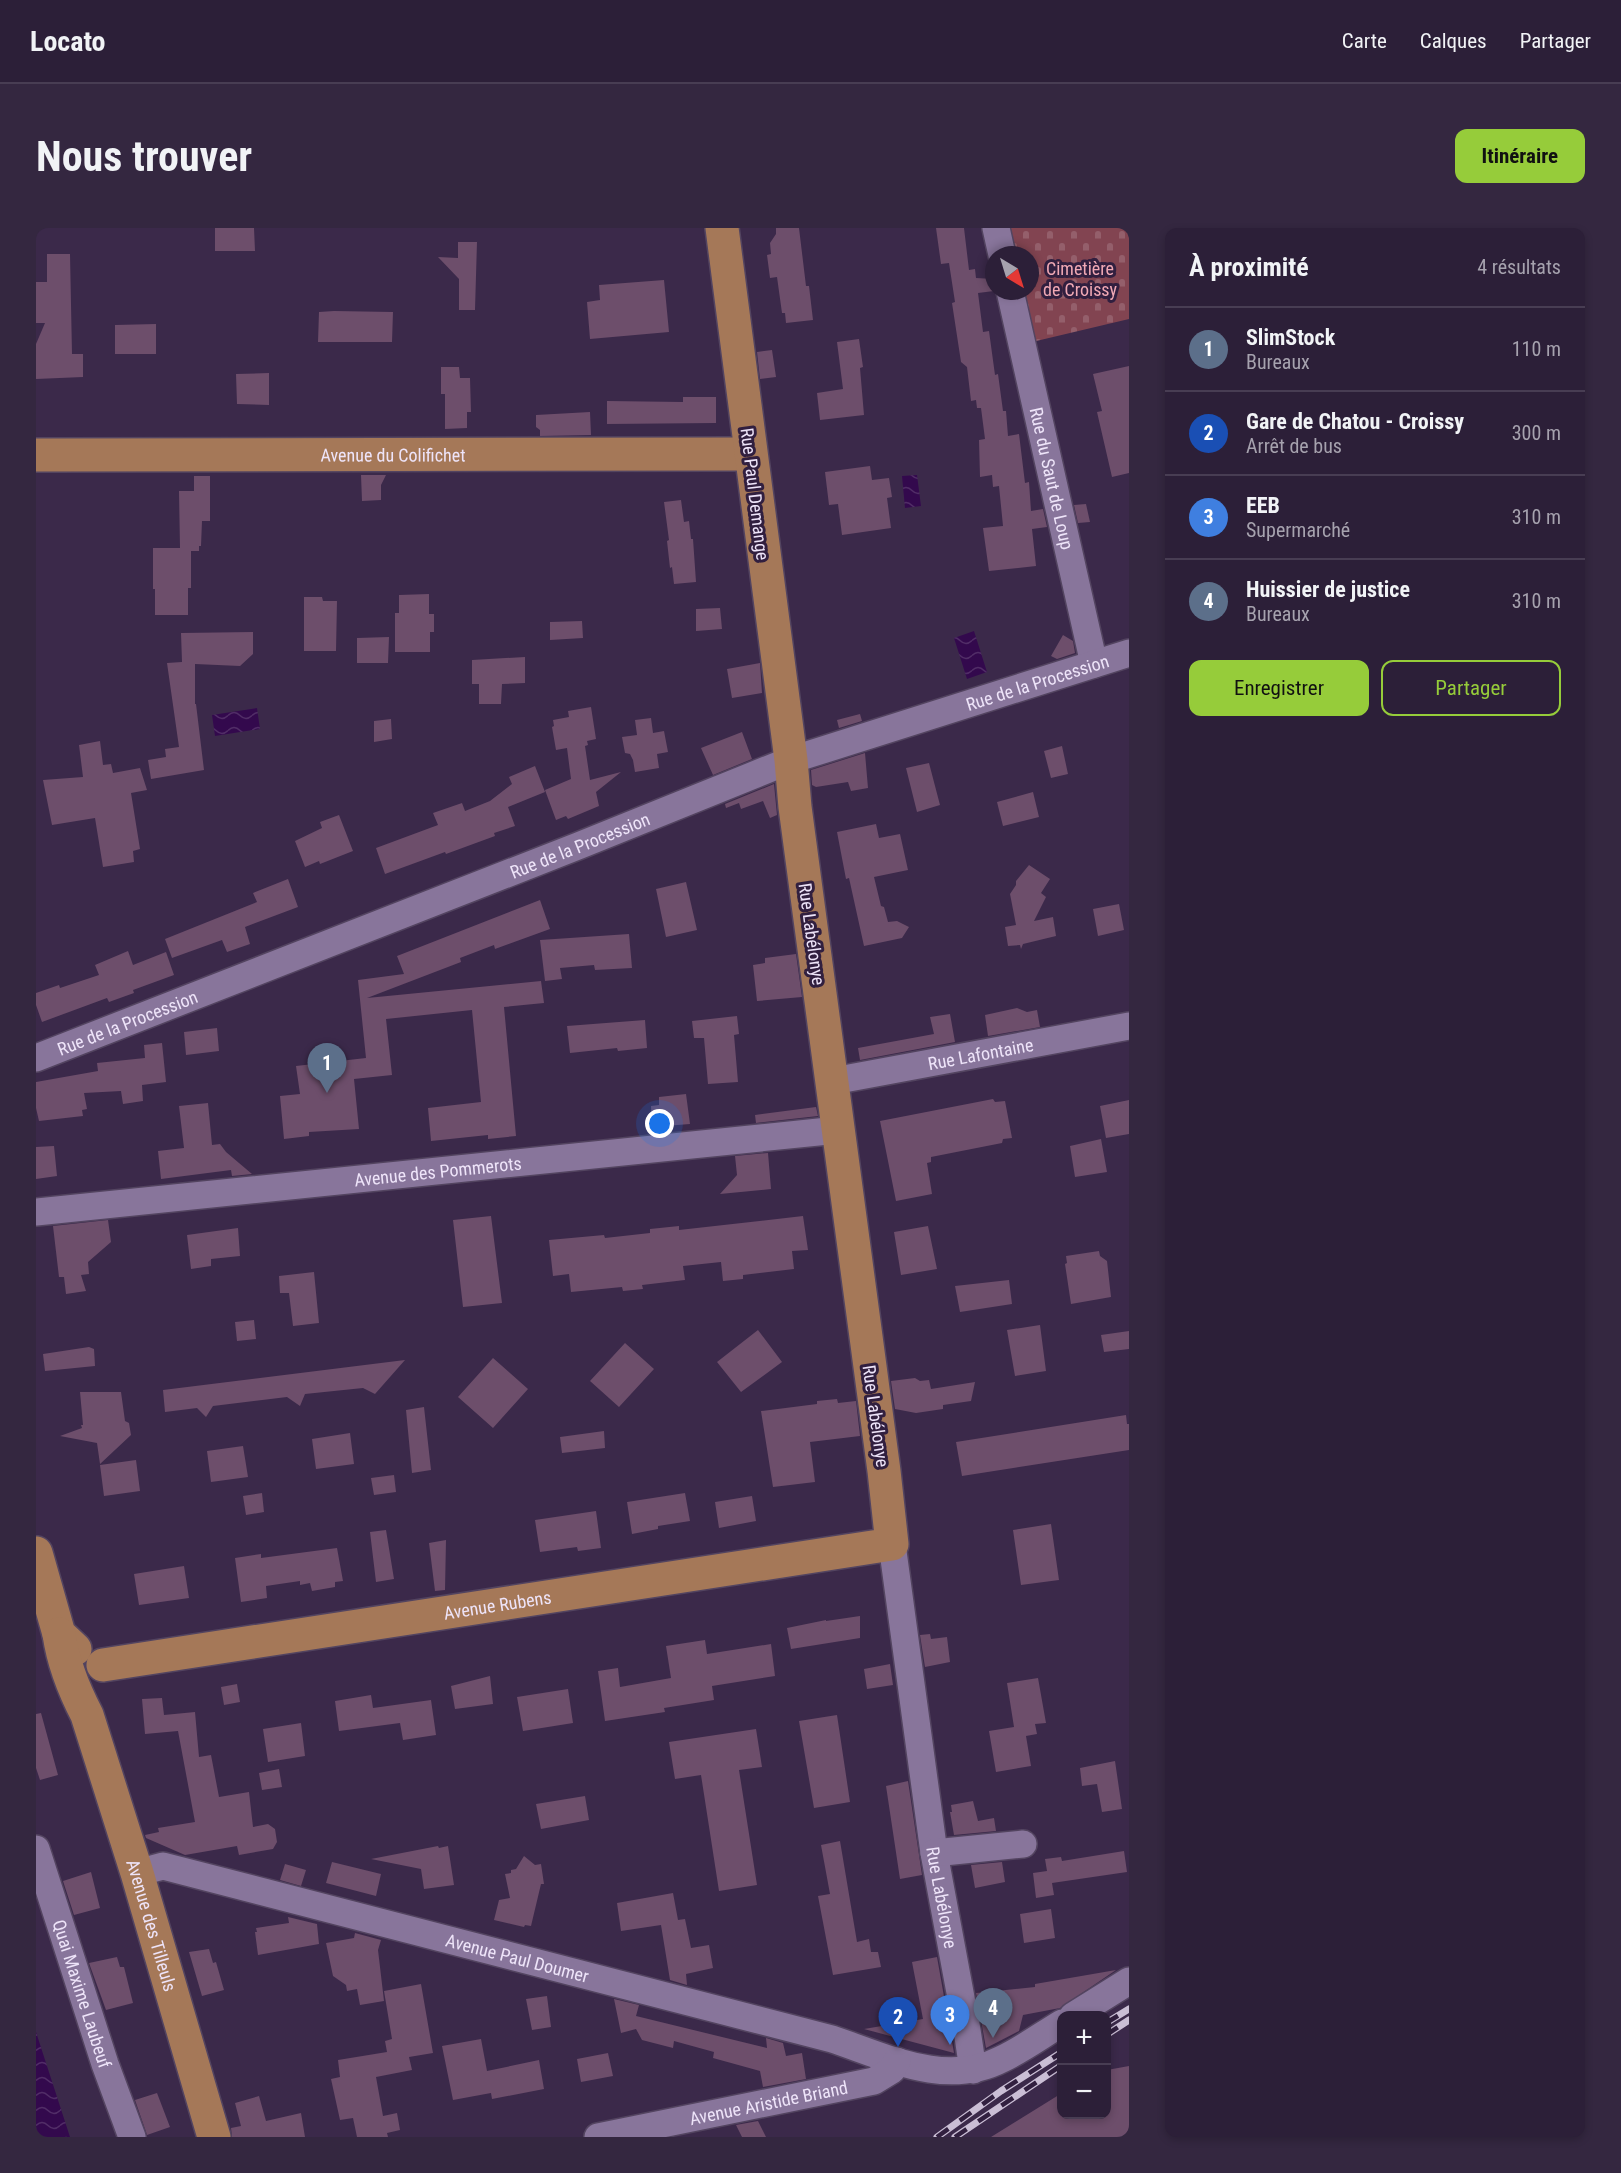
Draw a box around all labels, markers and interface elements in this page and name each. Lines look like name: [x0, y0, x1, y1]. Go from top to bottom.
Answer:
text: Locato: [30, 25, 106, 58]
text: Carte: [1342, 29, 1387, 53]
text: Calques: [1420, 29, 1487, 53]
text: Partager: [1520, 29, 1591, 53]
button: Itinéraire: [1455, 129, 1585, 183]
text: Nous trouver: [36, 132, 252, 181]
north arrow: [985, 246, 1039, 300]
text: À proximité: [1189, 252, 1309, 282]
text: 4 résultats: [1477, 255, 1561, 279]
park label: Cimetière de Croissy: [1043, 258, 1118, 300]
text: SlimStock: [1246, 325, 1335, 350]
text: 1: [1203, 337, 1214, 361]
text: 110 m: [1512, 337, 1561, 361]
text: Bureaux: [1246, 350, 1310, 374]
street label: Rue du Saut de Loup: [1026, 405, 1078, 552]
text: Gare de Chatou - Croissy: [1246, 409, 1464, 434]
text: 2: [1203, 421, 1214, 445]
text: 300 m: [1512, 421, 1561, 445]
street label: Rue Paul Demange: [736, 427, 774, 561]
text: Arrêt de bus: [1246, 434, 1342, 458]
street label: Avenue du Colifichet: [321, 444, 465, 465]
text: EEB: [1246, 493, 1280, 518]
text: 3: [1203, 505, 1214, 529]
text: 310 m: [1512, 505, 1561, 529]
text: Supermarché: [1246, 518, 1350, 542]
text: Huissier de justice: [1246, 577, 1410, 602]
text: 4: [1203, 589, 1214, 613]
text: 310 m: [1512, 589, 1561, 613]
text: Bureaux: [1246, 602, 1310, 626]
street label: Rue de la Procession: [963, 650, 1111, 714]
button: Enregistrer: [1189, 660, 1369, 716]
button: Partager: [1381, 660, 1561, 716]
street label: Rue de la Procession: [507, 808, 653, 882]
street label: Rue Labélonye: [794, 882, 830, 986]
street label: Rue de la Procession: [54, 985, 200, 1059]
street label: Rue Lafontaine: [926, 1034, 1035, 1074]
pin: 1: [308, 1044, 346, 1093]
your location: [645, 1109, 674, 1138]
street label: Avenue des Pommerots: [353, 1152, 523, 1190]
street label: Rue Labélonye: [858, 1364, 894, 1468]
street label: Avenue Rubens: [442, 1586, 553, 1623]
street label: Rue Labélonye: [923, 1845, 962, 1950]
street label: Avenue des Tilleuls: [123, 1856, 181, 1994]
street label: Quai Maxime Laubeuf: [49, 1917, 116, 2071]
street label: Avenue Paul Doumer: [444, 1929, 592, 1986]
pin: 4: [974, 1988, 1012, 2038]
pin: 3: [930, 1996, 970, 2045]
pin: 2: [878, 1998, 918, 2047]
map controls: [1057, 2011, 1111, 2119]
button: +: [1057, 2011, 1111, 2065]
button: −: [1057, 2065, 1111, 2119]
street label: Avenue Aristide Briand: [688, 2076, 849, 2129]

